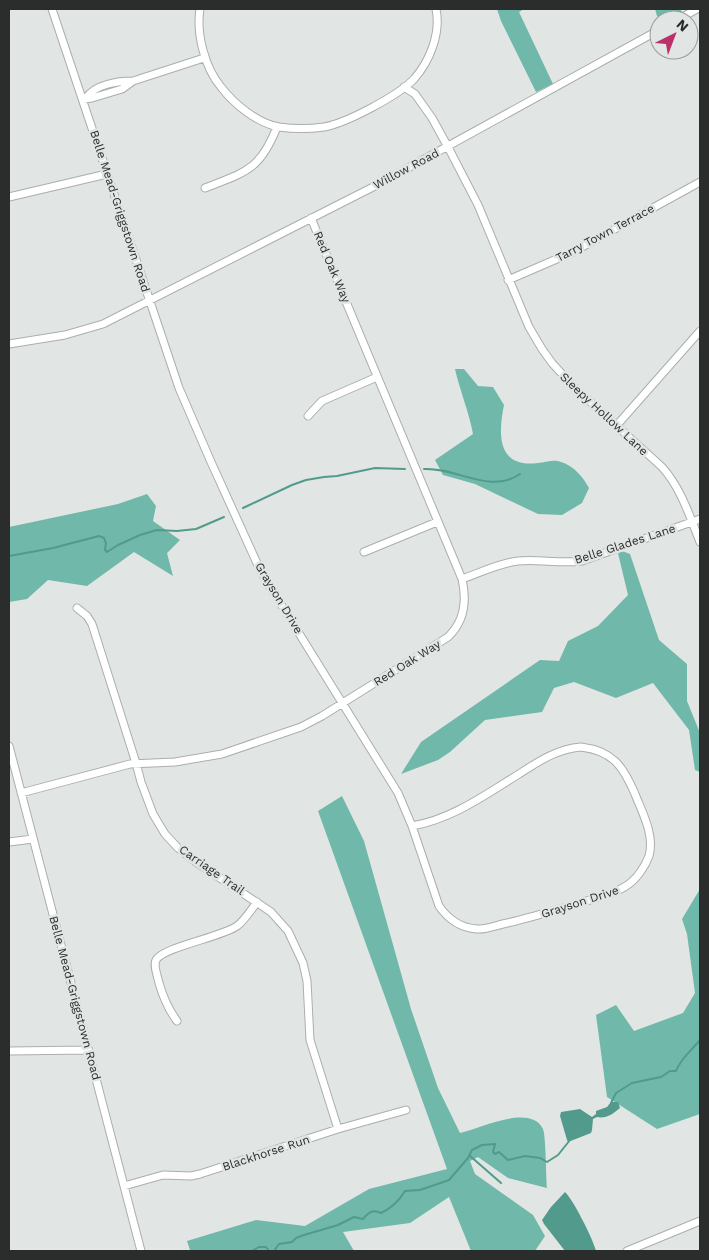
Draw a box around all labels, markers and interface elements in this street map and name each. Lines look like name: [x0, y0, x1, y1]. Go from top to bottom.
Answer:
north arrow: [649, 10, 699, 60]
text: N: [673, 16, 692, 35]
street label: Belle Mead-Griggstown Road: [87, 128, 153, 294]
street label: Willow Road: [371, 146, 441, 192]
street label: Tarry Town Terrace: [553, 201, 657, 265]
street label: Red Oak Way: [311, 229, 354, 306]
street label: Sleepy Hollow Lane: [557, 370, 651, 458]
street label: Belle Glades Lane: [573, 521, 677, 567]
street label: Grayson Drive: [252, 560, 306, 636]
street label: Red Oak Way: [371, 636, 444, 689]
street label: Carriage Trail: [177, 842, 248, 898]
street label: Grayson Drive: [539, 883, 621, 921]
street label: Belle Mead-Griggstown Road: [46, 914, 104, 1082]
street label: Blackhorse Run: [221, 1132, 311, 1174]

